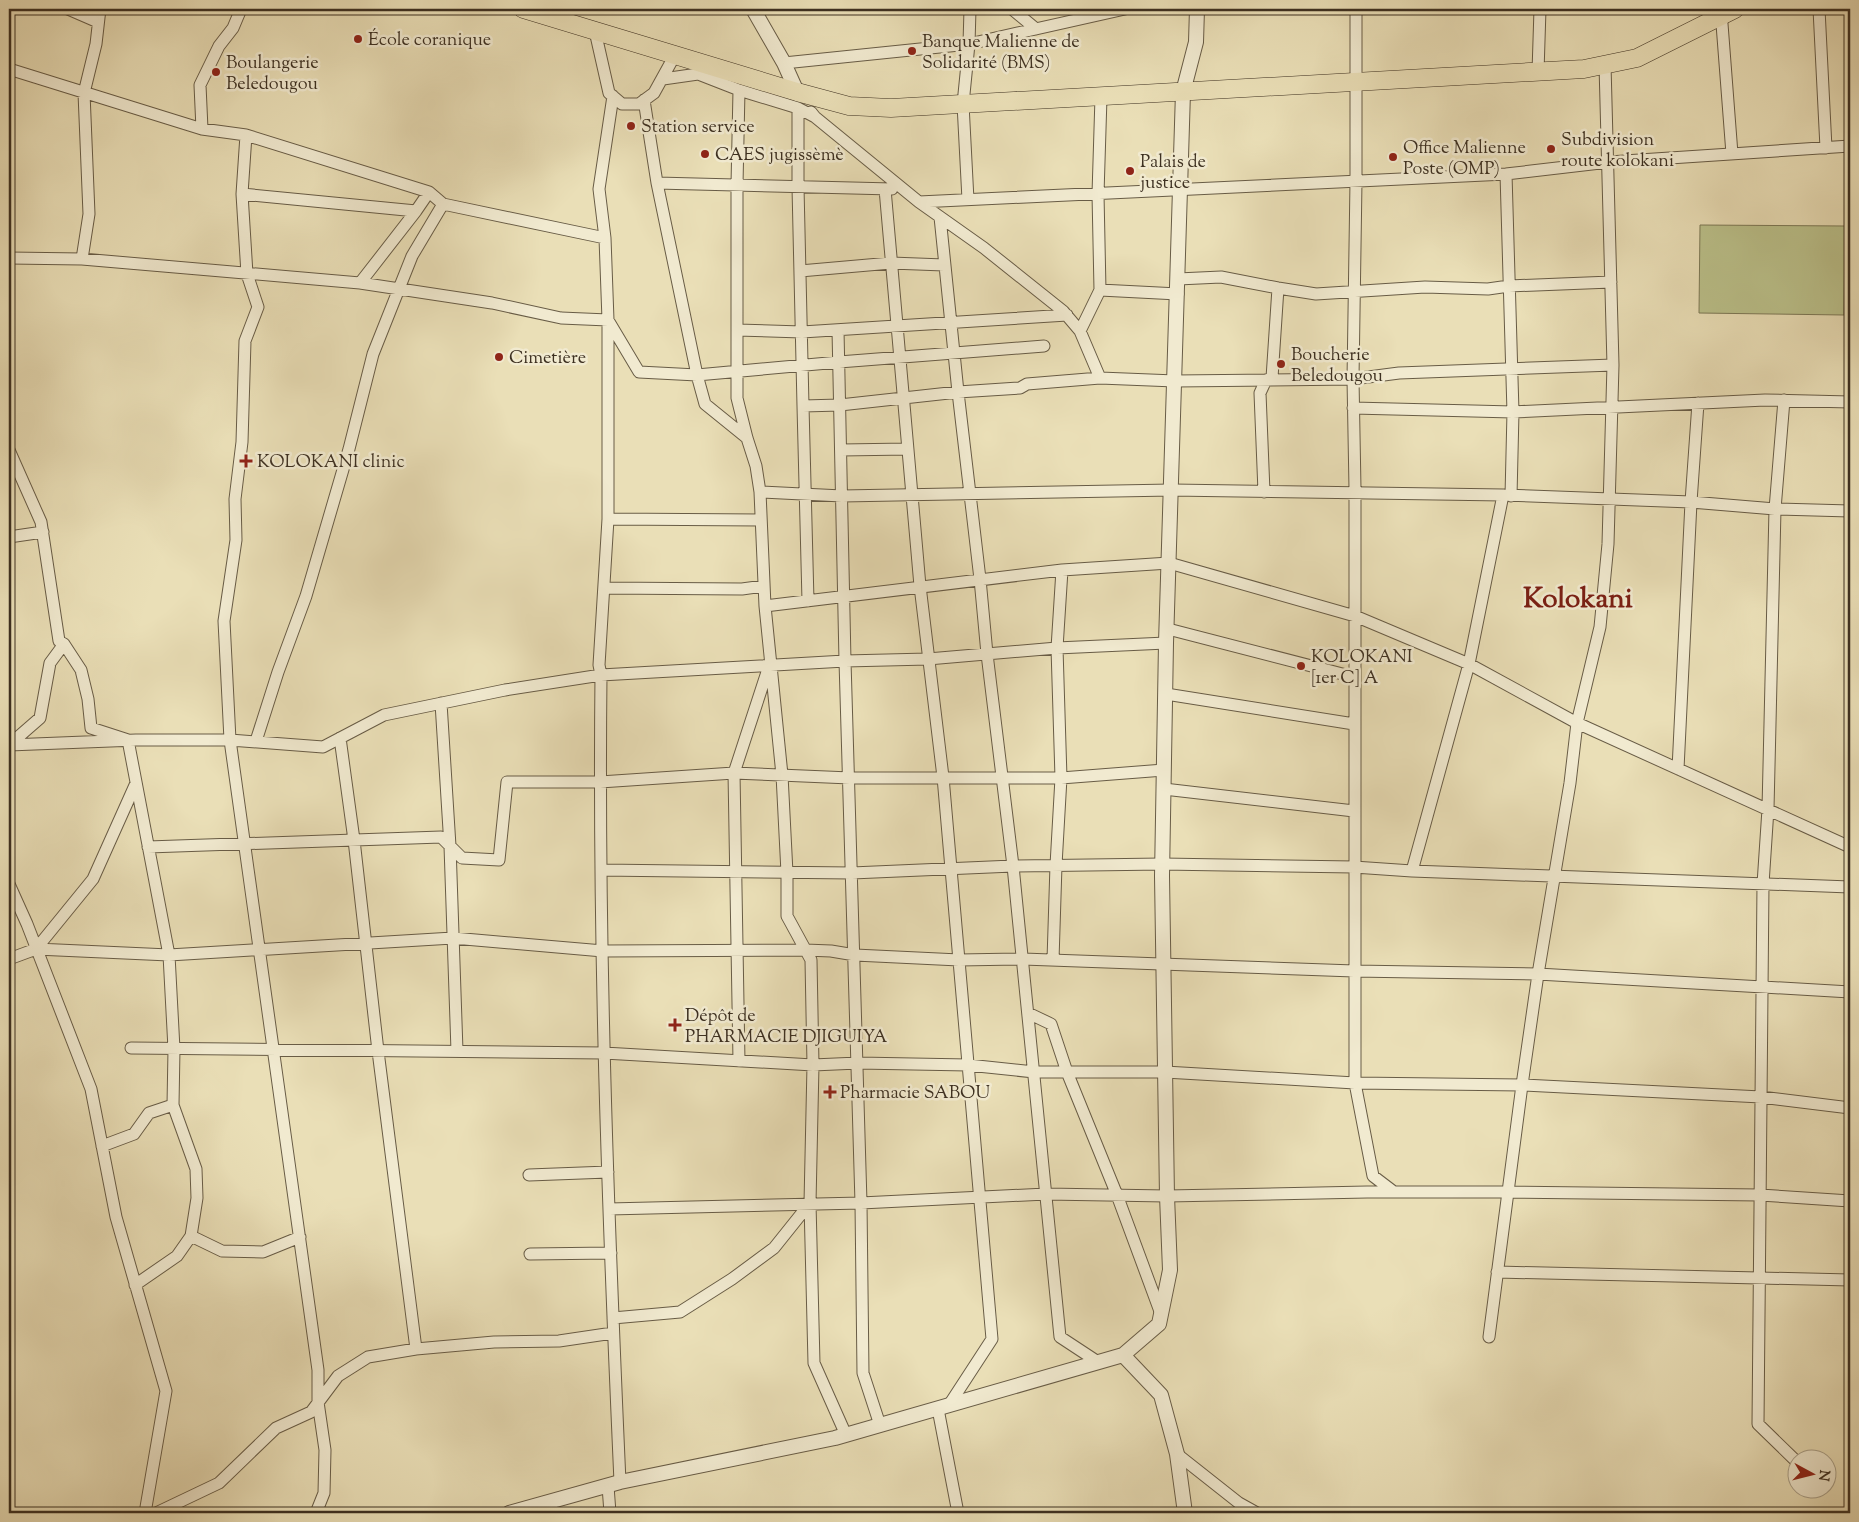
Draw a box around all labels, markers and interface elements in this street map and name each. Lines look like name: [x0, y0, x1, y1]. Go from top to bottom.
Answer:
place label: École coranique: [368, 28, 491, 54]
place label: Banque Malienne de Solidarité (BMS): [922, 30, 1080, 77]
marker: École coranique: [352, 33, 364, 45]
marker: Banque Malienne de Solidarité (BMS): [906, 45, 918, 57]
place label: Boulangerie Beledougou: [226, 51, 319, 98]
marker: Boulangerie Beledougou: [210, 66, 222, 78]
place label: Station service: [641, 115, 755, 141]
marker: Station service: [625, 120, 637, 132]
place label: Subdivision route kolokani: [1561, 128, 1674, 175]
place label: Office Malienne Poste (OMP): [1403, 136, 1526, 183]
place label: CAES jugissèmè: [715, 143, 844, 169]
marker: Subdivision route kolokani: [1545, 143, 1557, 155]
marker: CAES jugissèmè: [699, 148, 711, 160]
place label: Palais de justice: [1140, 150, 1206, 197]
marker: Office Malienne Poste (OMP): [1387, 151, 1399, 163]
marker: Palais de justice: [1124, 165, 1136, 177]
place label: Boucherie Beledougou: [1291, 343, 1383, 390]
place label: Cimetière: [509, 346, 586, 372]
marker: Cimetière: [493, 351, 505, 363]
marker: Boucherie Beledougou: [1275, 358, 1287, 370]
place label: KOLOKANI clinic: [257, 450, 405, 476]
marker: KOLOKANI clinic: [239, 454, 253, 468]
district label: Kolokani: [1523, 580, 1633, 620]
place label: KOLOKANI [1er C] A: [1311, 645, 1413, 692]
marker: KOLOKANI [1er C] A: [1295, 660, 1307, 672]
place label: Dépôt de PHARMACIE DJIGUIYA: [685, 1004, 888, 1051]
marker: Dépôt de PHARMACIE DJIGUIYA: [669, 1019, 681, 1031]
place label: Pharmacie SABOU: [840, 1081, 990, 1107]
marker: Pharmacie SABOU: [824, 1086, 836, 1098]
north arrow: [1786, 1450, 1836, 1500]
text: N: [1812, 1469, 1834, 1482]

